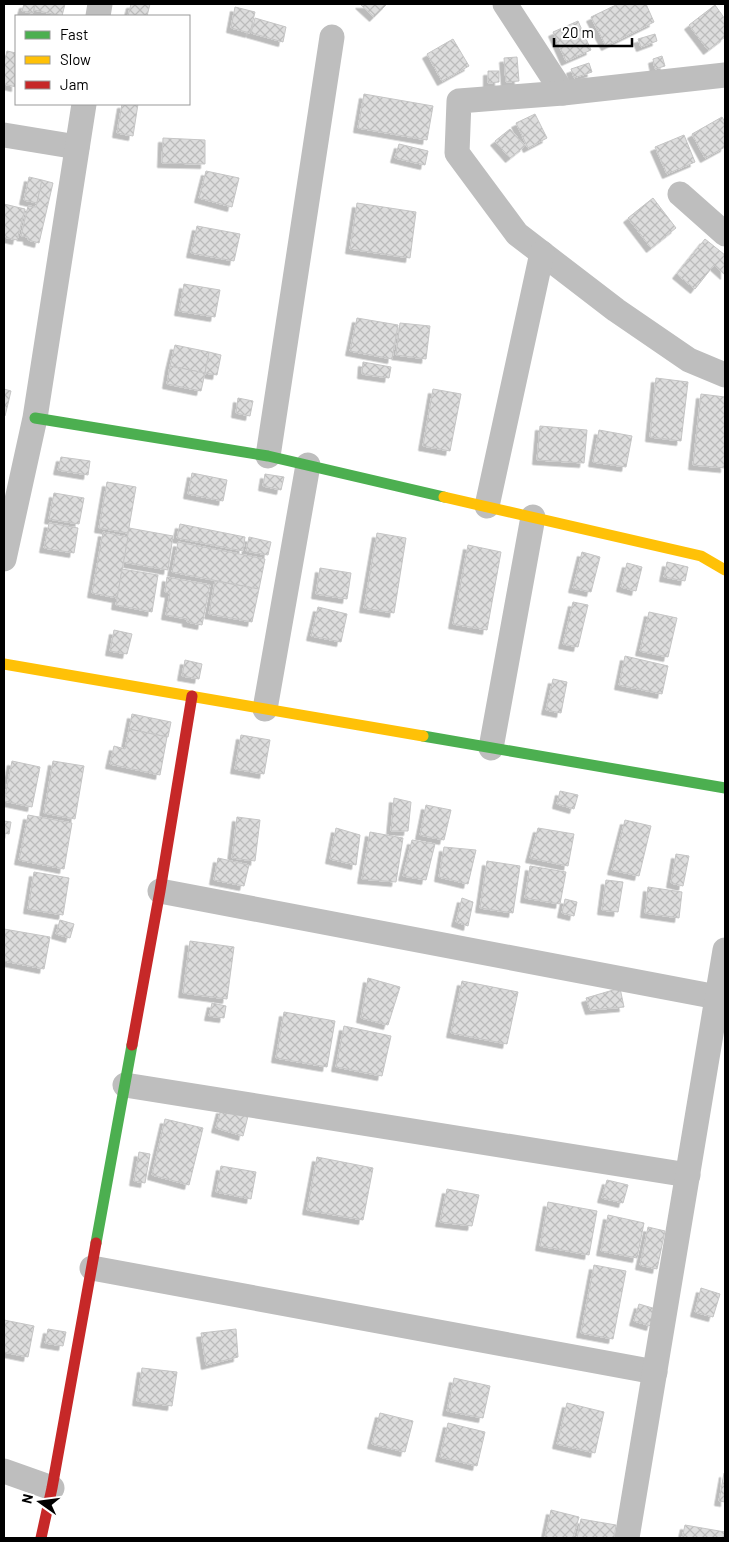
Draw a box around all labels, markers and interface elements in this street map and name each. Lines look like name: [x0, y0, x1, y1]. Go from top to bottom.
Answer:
legend: [15, 15, 190, 105]
scale bar: [554, 15, 632, 47]
text: 20 m: [562, 23, 594, 41]
text: Fast: [60, 25, 88, 43]
text: Slow: [60, 50, 91, 68]
text: Jam: [60, 75, 89, 93]
north arrow: [15, 1477, 65, 1527]
text: N: [18, 1492, 36, 1505]

